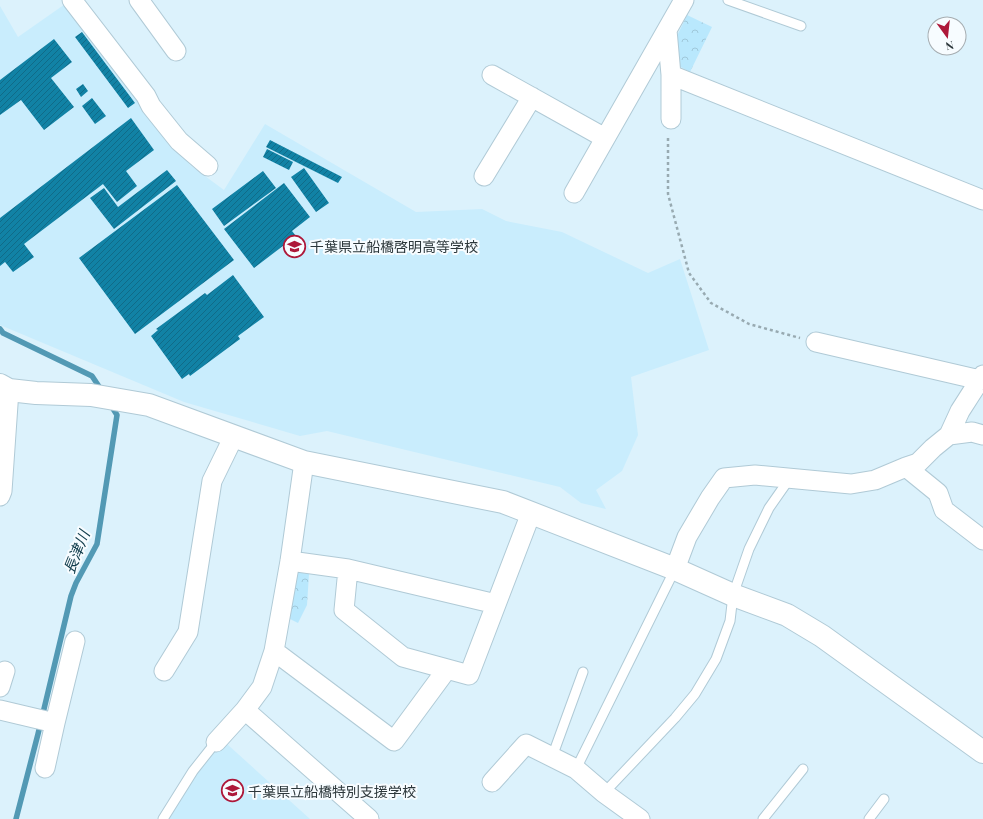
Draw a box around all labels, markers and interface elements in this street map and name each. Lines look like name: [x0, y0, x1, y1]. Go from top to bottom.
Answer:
north arrow: [927, 16, 967, 56]
text: N: [944, 38, 955, 54]
school or university icon: 千葉県立船橋啓明高等学校: [282, 233, 308, 259]
place label: 千葉県立船橋啓明高等学校: [310, 237, 478, 256]
water label: 長津川: [58, 526, 94, 577]
school or university icon: 千葉県立船橋特別支援学校: [220, 778, 246, 804]
place label: 千葉県立船橋特別支援学校: [248, 782, 416, 801]

